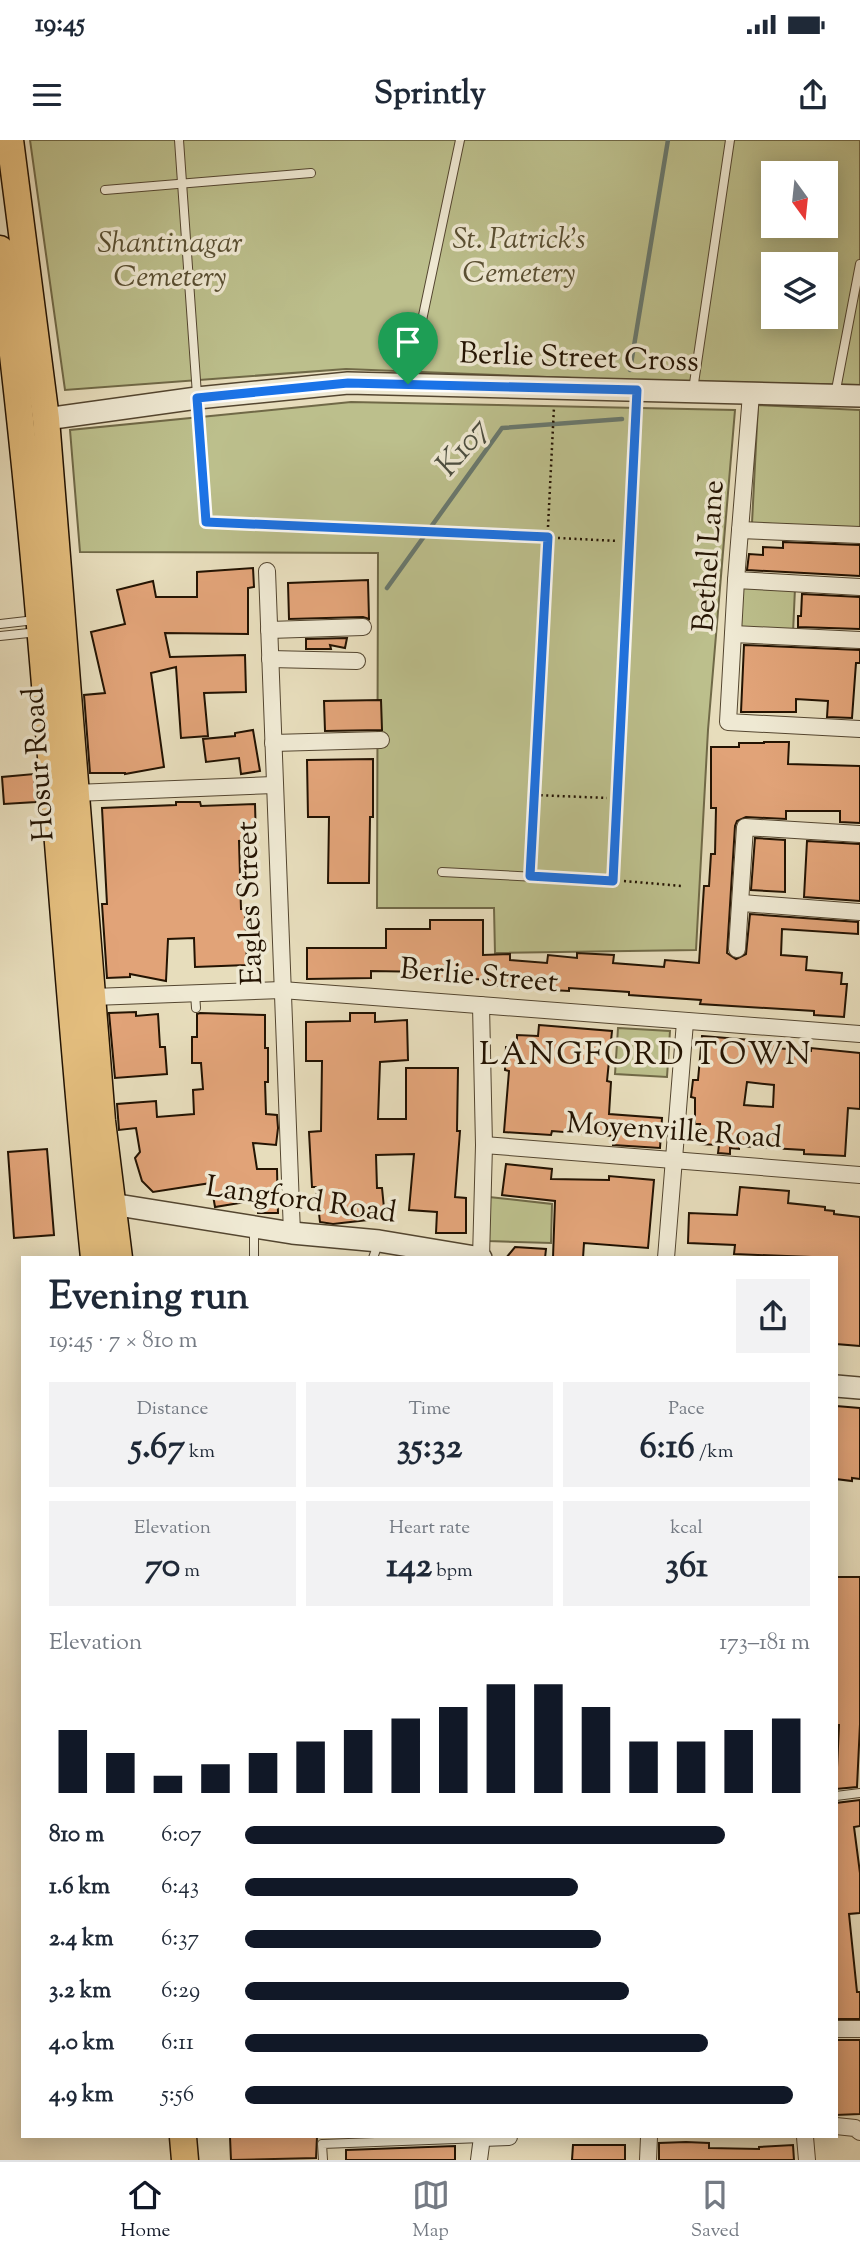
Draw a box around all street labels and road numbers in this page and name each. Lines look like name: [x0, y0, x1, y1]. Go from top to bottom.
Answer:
street label: Berlie Street Cross: [458, 333, 700, 385]
street label: Bethel Lane: [683, 479, 737, 633]
street label: Hosur Road: [13, 685, 67, 842]
street label: Eagles Street: [227, 820, 275, 986]
street label: Berlie Street: [398, 949, 560, 1005]
street label: Moyenville Road: [565, 1103, 783, 1161]
street label: Langford Road: [203, 1166, 399, 1236]

